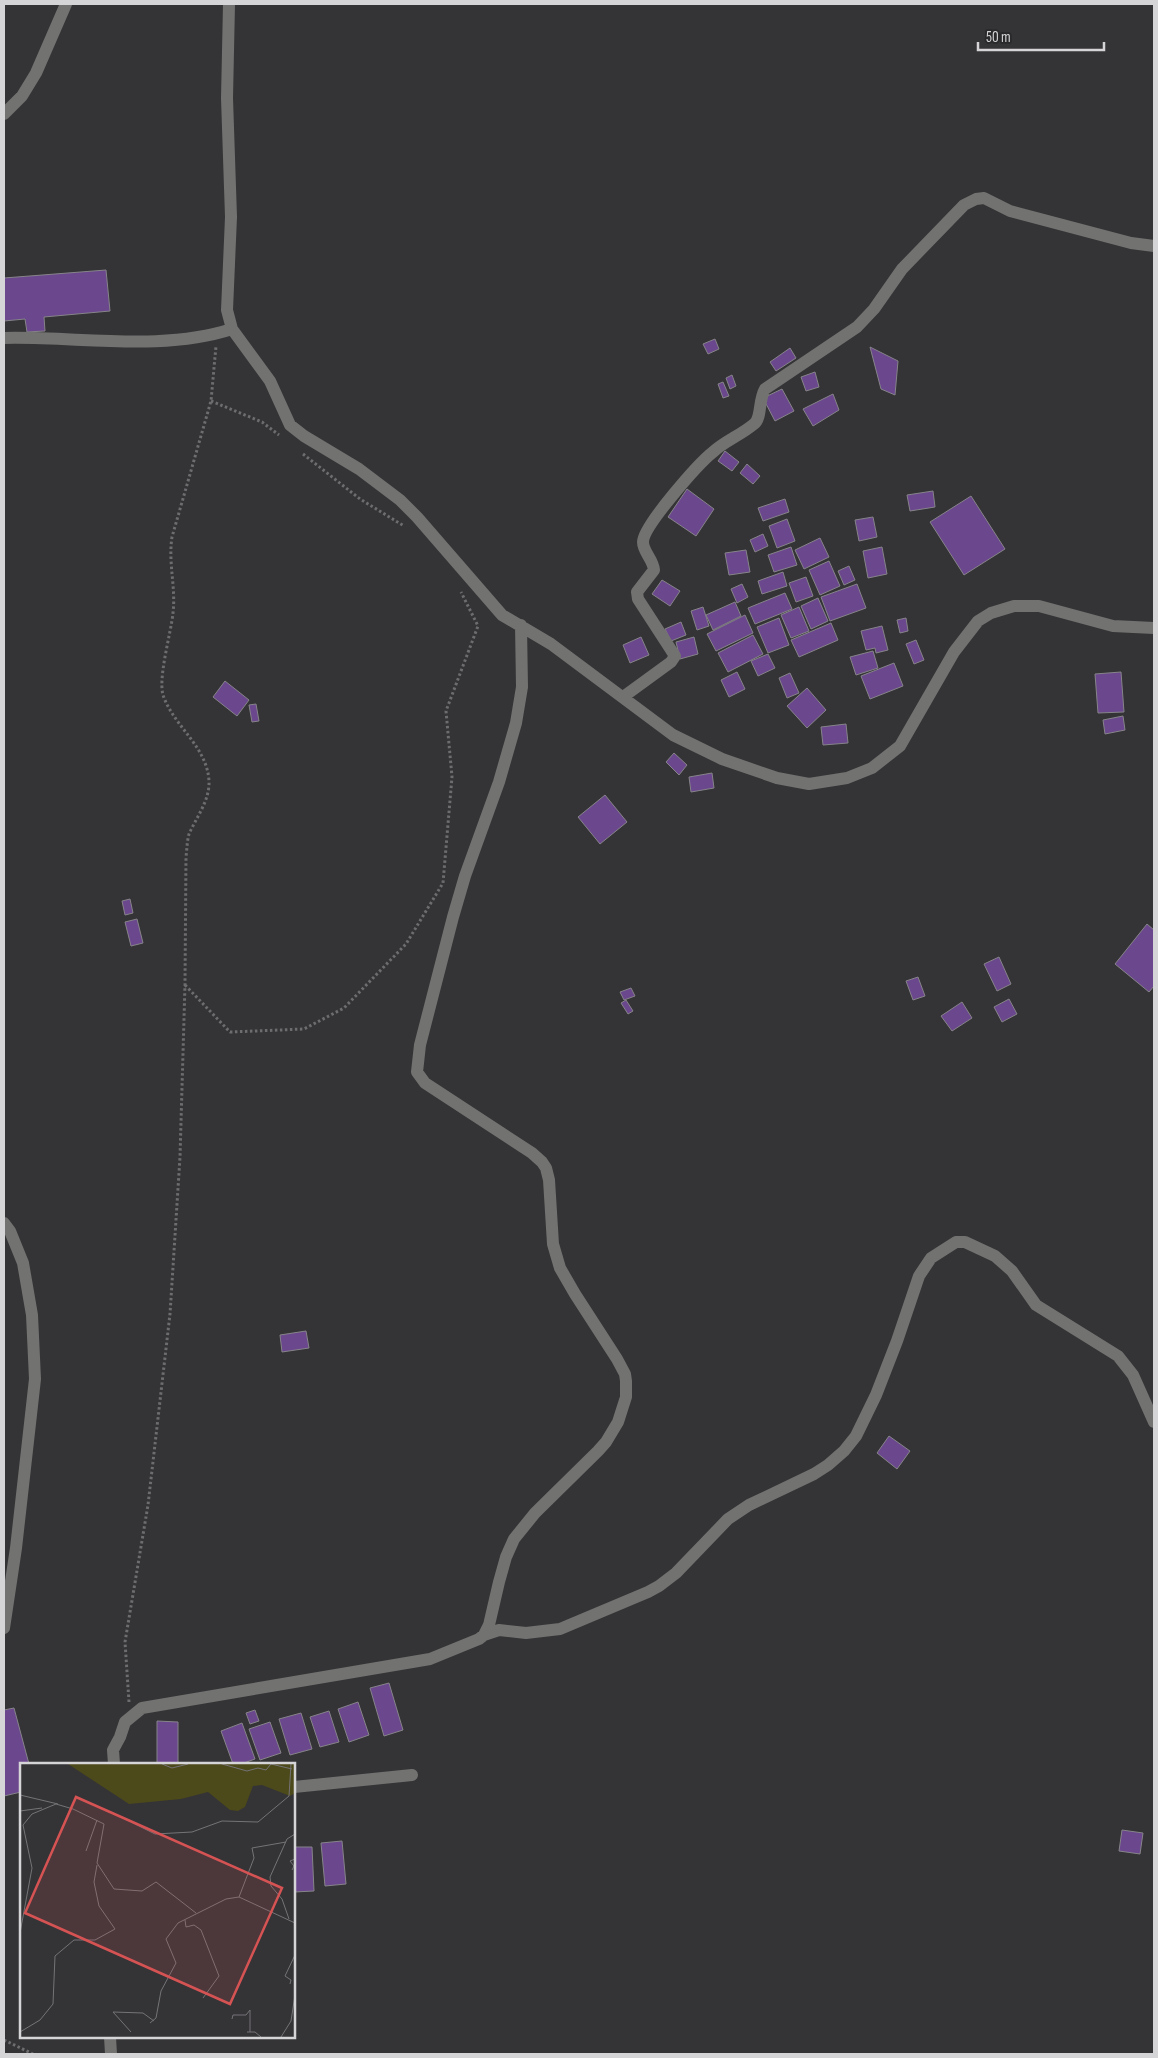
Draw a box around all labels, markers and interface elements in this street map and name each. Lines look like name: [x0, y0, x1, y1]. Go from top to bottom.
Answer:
scale bar: [978, 20, 1104, 52]
text: 50 m: [986, 28, 1011, 47]
inset map: [20, 1763, 295, 2038]

